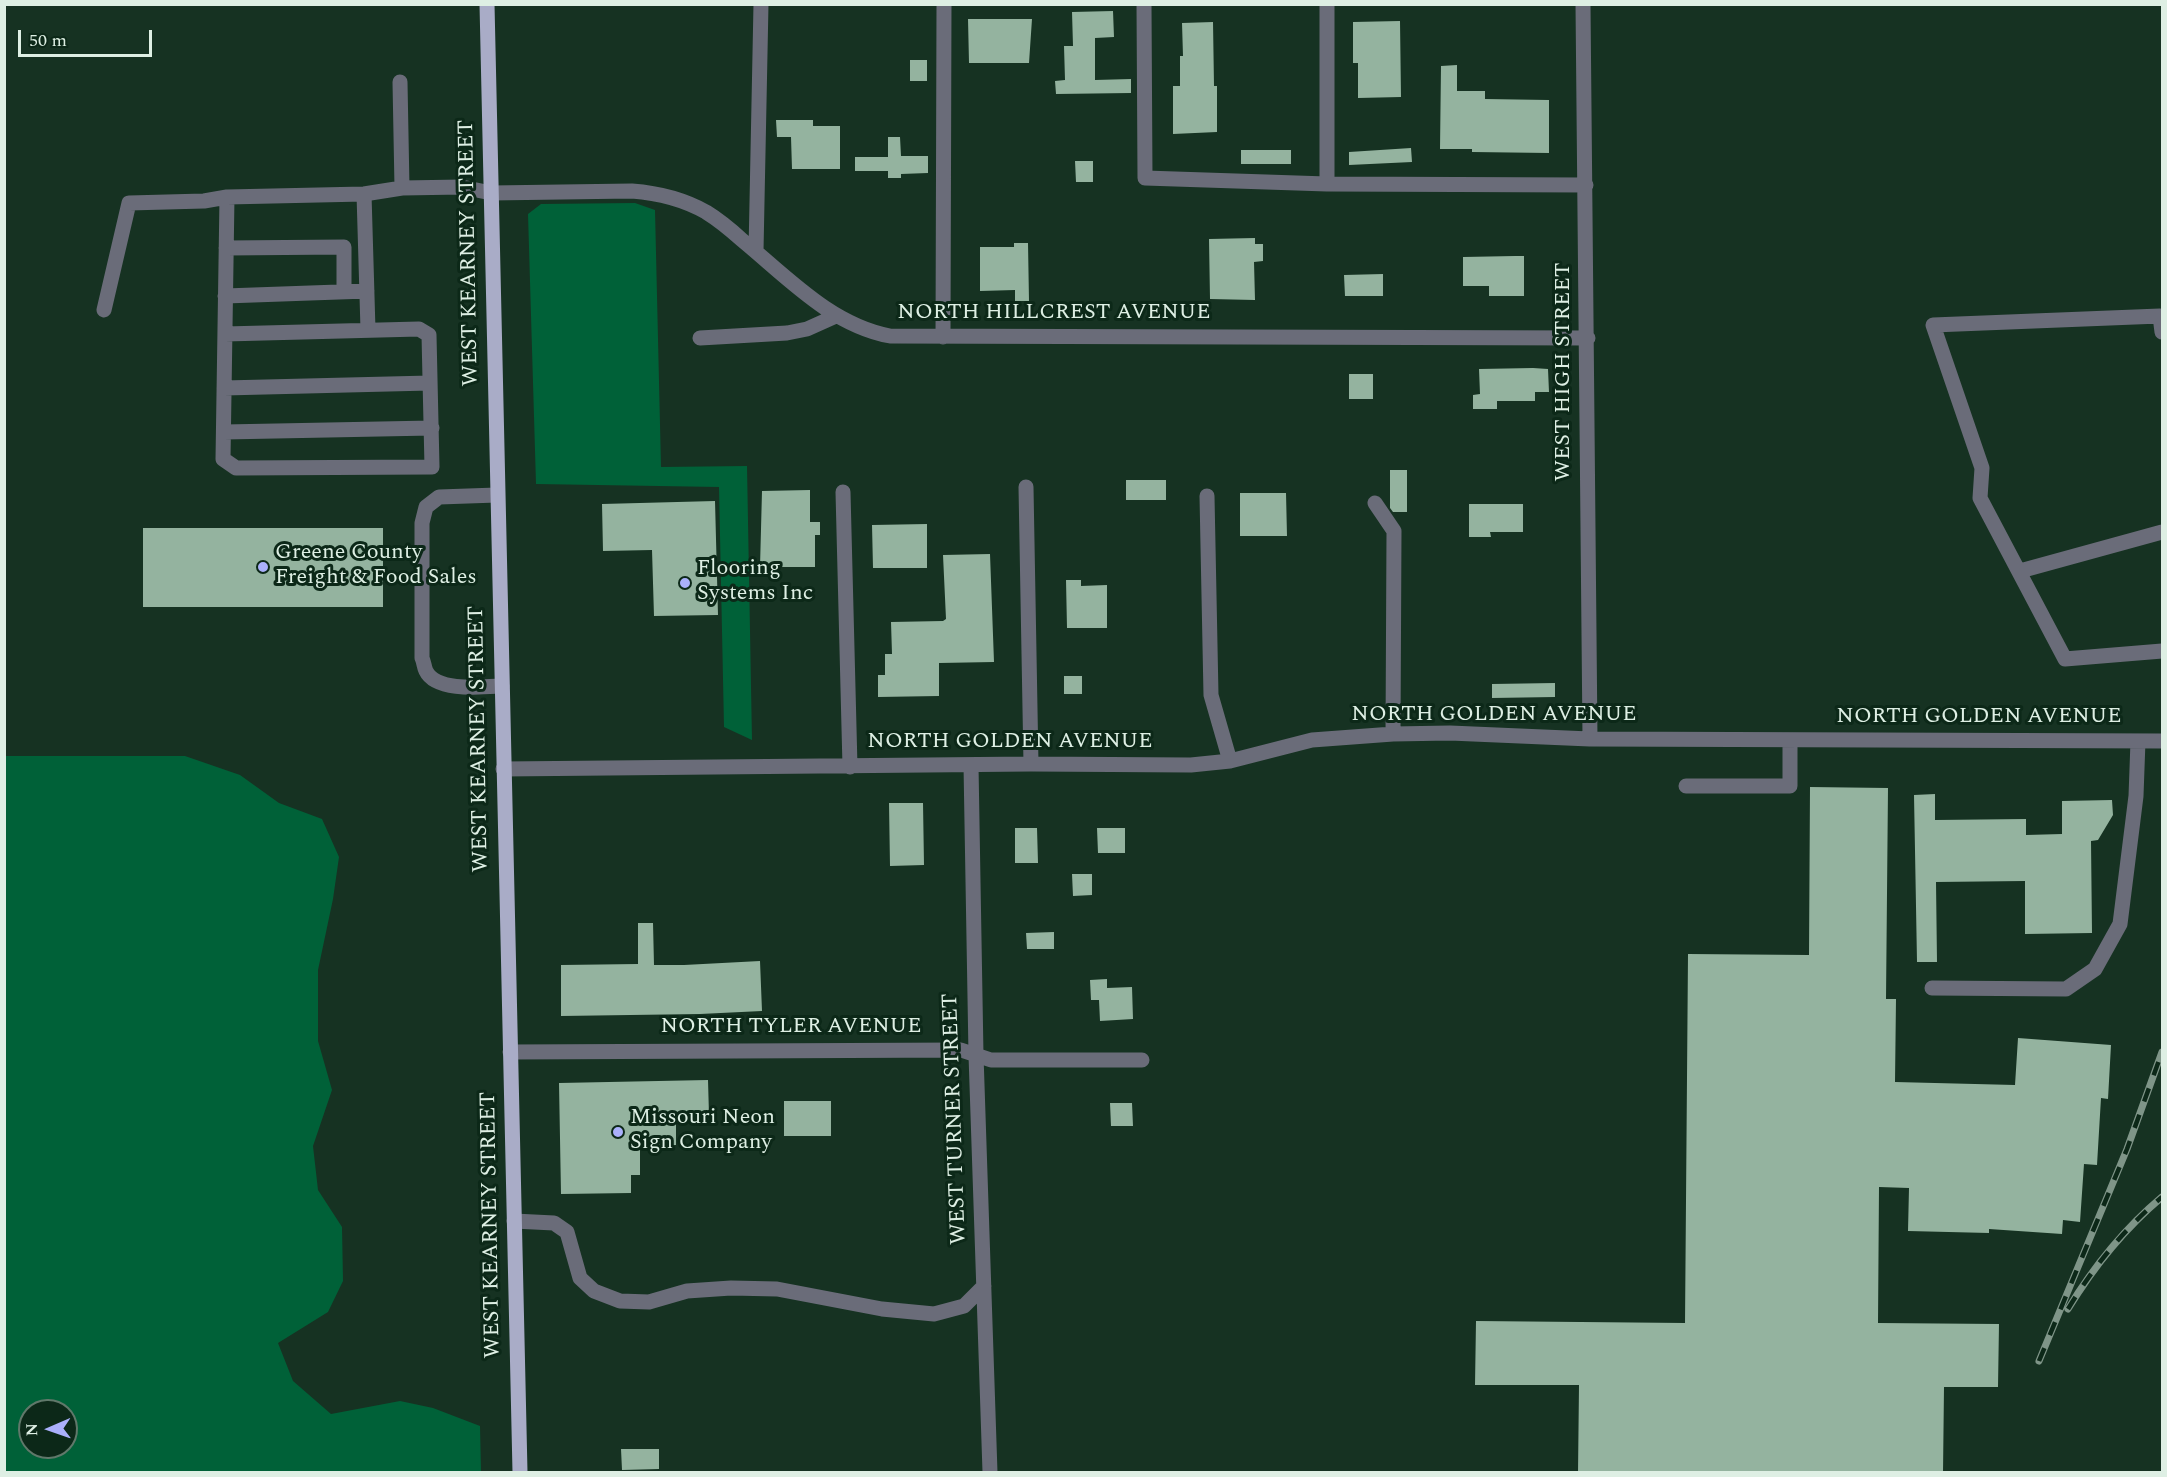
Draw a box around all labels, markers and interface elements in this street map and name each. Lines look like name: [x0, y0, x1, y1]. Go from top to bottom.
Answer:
scale bar: [21, 18, 154, 56]
text: 50 m: [29, 27, 67, 54]
street label: WEST KEARNEY STREET: [454, 120, 486, 386]
street label: WEST HIGH STREET: [1552, 262, 1578, 482]
street label: NORTH HILLCREST AVENUE: [897, 301, 1211, 327]
place label: Greene County Freight & Food Sales: [275, 541, 477, 592]
place label: Flooring Systems Inc: [697, 557, 813, 608]
marker: Greene County Freight & Food Sales: [256, 560, 270, 574]
marker: Flooring Systems Inc: [678, 576, 692, 590]
street label: WEST KEARNEY STREET: [464, 606, 496, 872]
street label: NORTH GOLDEN AVENUE: [1351, 703, 1637, 729]
street label: NORTH GOLDEN AVENUE: [1836, 705, 2122, 731]
street label: NORTH GOLDEN AVENUE: [867, 730, 1153, 756]
street label: WEST TURNER STREET: [938, 993, 974, 1245]
street label: NORTH TYLER AVENUE: [660, 1015, 922, 1041]
street label: WEST KEARNEY STREET: [476, 1092, 508, 1358]
place label: Missouri Neon Sign Company: [630, 1106, 775, 1158]
marker: Missouri Neon Sign Company: [611, 1125, 625, 1139]
north arrow: [18, 1399, 78, 1459]
text: N: [20, 1423, 44, 1437]

